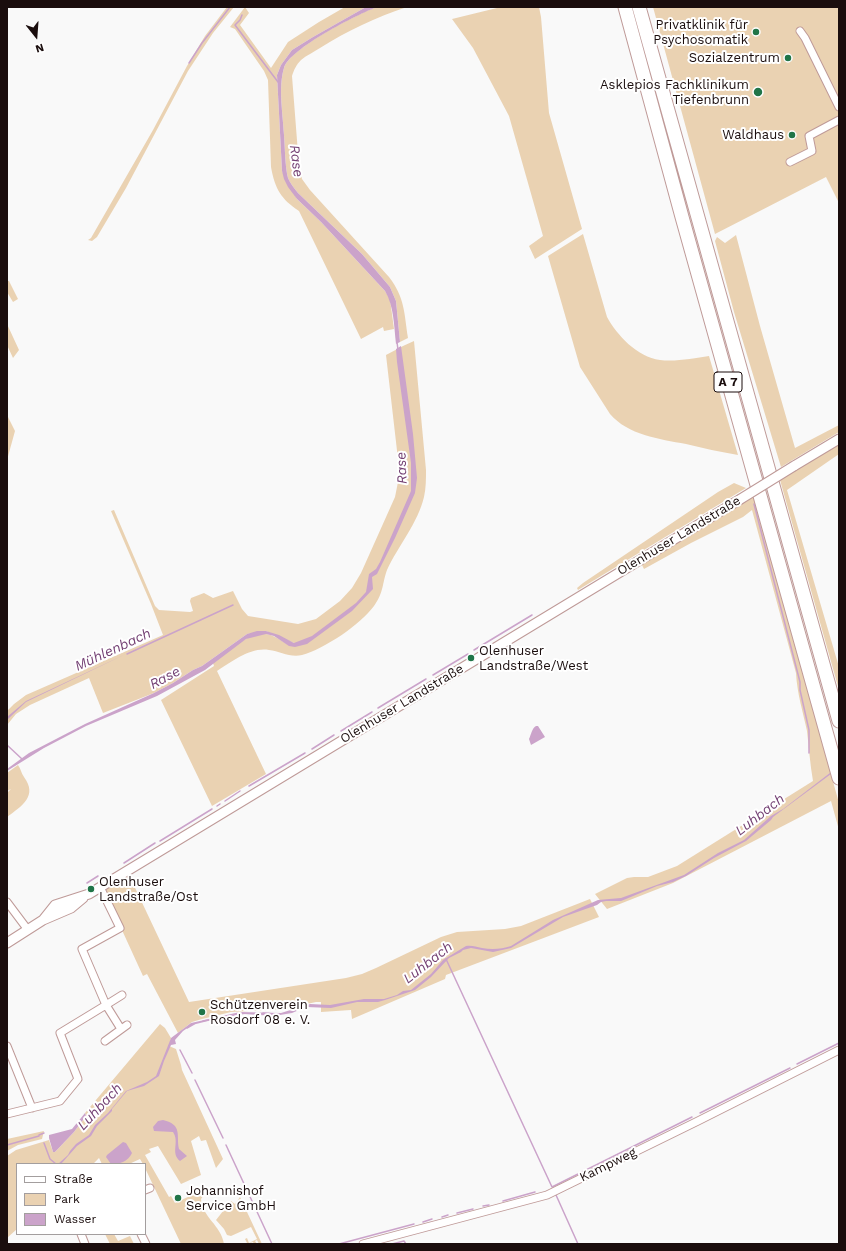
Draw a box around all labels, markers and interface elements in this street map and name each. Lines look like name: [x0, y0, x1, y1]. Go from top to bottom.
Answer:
north arrow: [16, 16, 56, 56]
place label: Privatklinik für Psychosomatik: [653, 17, 748, 48]
marker: Privatklinik für Psychosomatik: [751, 27, 761, 37]
text: N: [34, 41, 45, 55]
place label: Sozialzentrum: [689, 50, 780, 66]
marker: Sozialzentrum: [783, 53, 793, 63]
place label: Asklepios Fachklinikum Tiefenbrunn: [600, 77, 749, 108]
marker: Asklepios Fachklinikum Tiefenbrunn: [752, 86, 764, 98]
place label: Waldhaus: [722, 127, 784, 143]
marker: Waldhaus: [787, 130, 797, 140]
water label: Rase: [285, 144, 307, 178]
road number: A 7: [714, 372, 742, 392]
water label: Rase: [393, 452, 411, 484]
street label: Olenhuser Landstraße: [615, 493, 743, 579]
water label: Mühlenbach: [72, 625, 154, 675]
place label: Olenhuser Landstraße/West: [479, 643, 588, 674]
marker: Olenhuser Landstraße/West: [466, 653, 476, 663]
street label: Olenhuser Landstraße: [338, 661, 466, 747]
water label: Rase: [147, 663, 183, 693]
water label: Luhbach: [732, 791, 788, 839]
place label: Olenhuser Landstraße/Ost: [99, 874, 198, 905]
marker: Olenhuser Landstraße/Ost: [86, 884, 96, 894]
water label: Luhbach: [400, 939, 456, 987]
place label: Schützenverein Rosdorf 08 e. V.: [210, 997, 310, 1028]
marker: Schützenverein Rosdorf 08 e. V.: [197, 1007, 207, 1017]
water label: Luhbach: [74, 1080, 126, 1134]
street label: Kampweg: [577, 1145, 639, 1185]
legend: [16, 1163, 146, 1235]
text: Straße: [54, 1172, 93, 1186]
place label: Johannishof Service GmbH: [186, 1183, 276, 1214]
text: Park: [54, 1192, 80, 1206]
marker: Johannishof Service GmbH: [173, 1193, 183, 1203]
text: Wasser: [54, 1212, 96, 1226]

